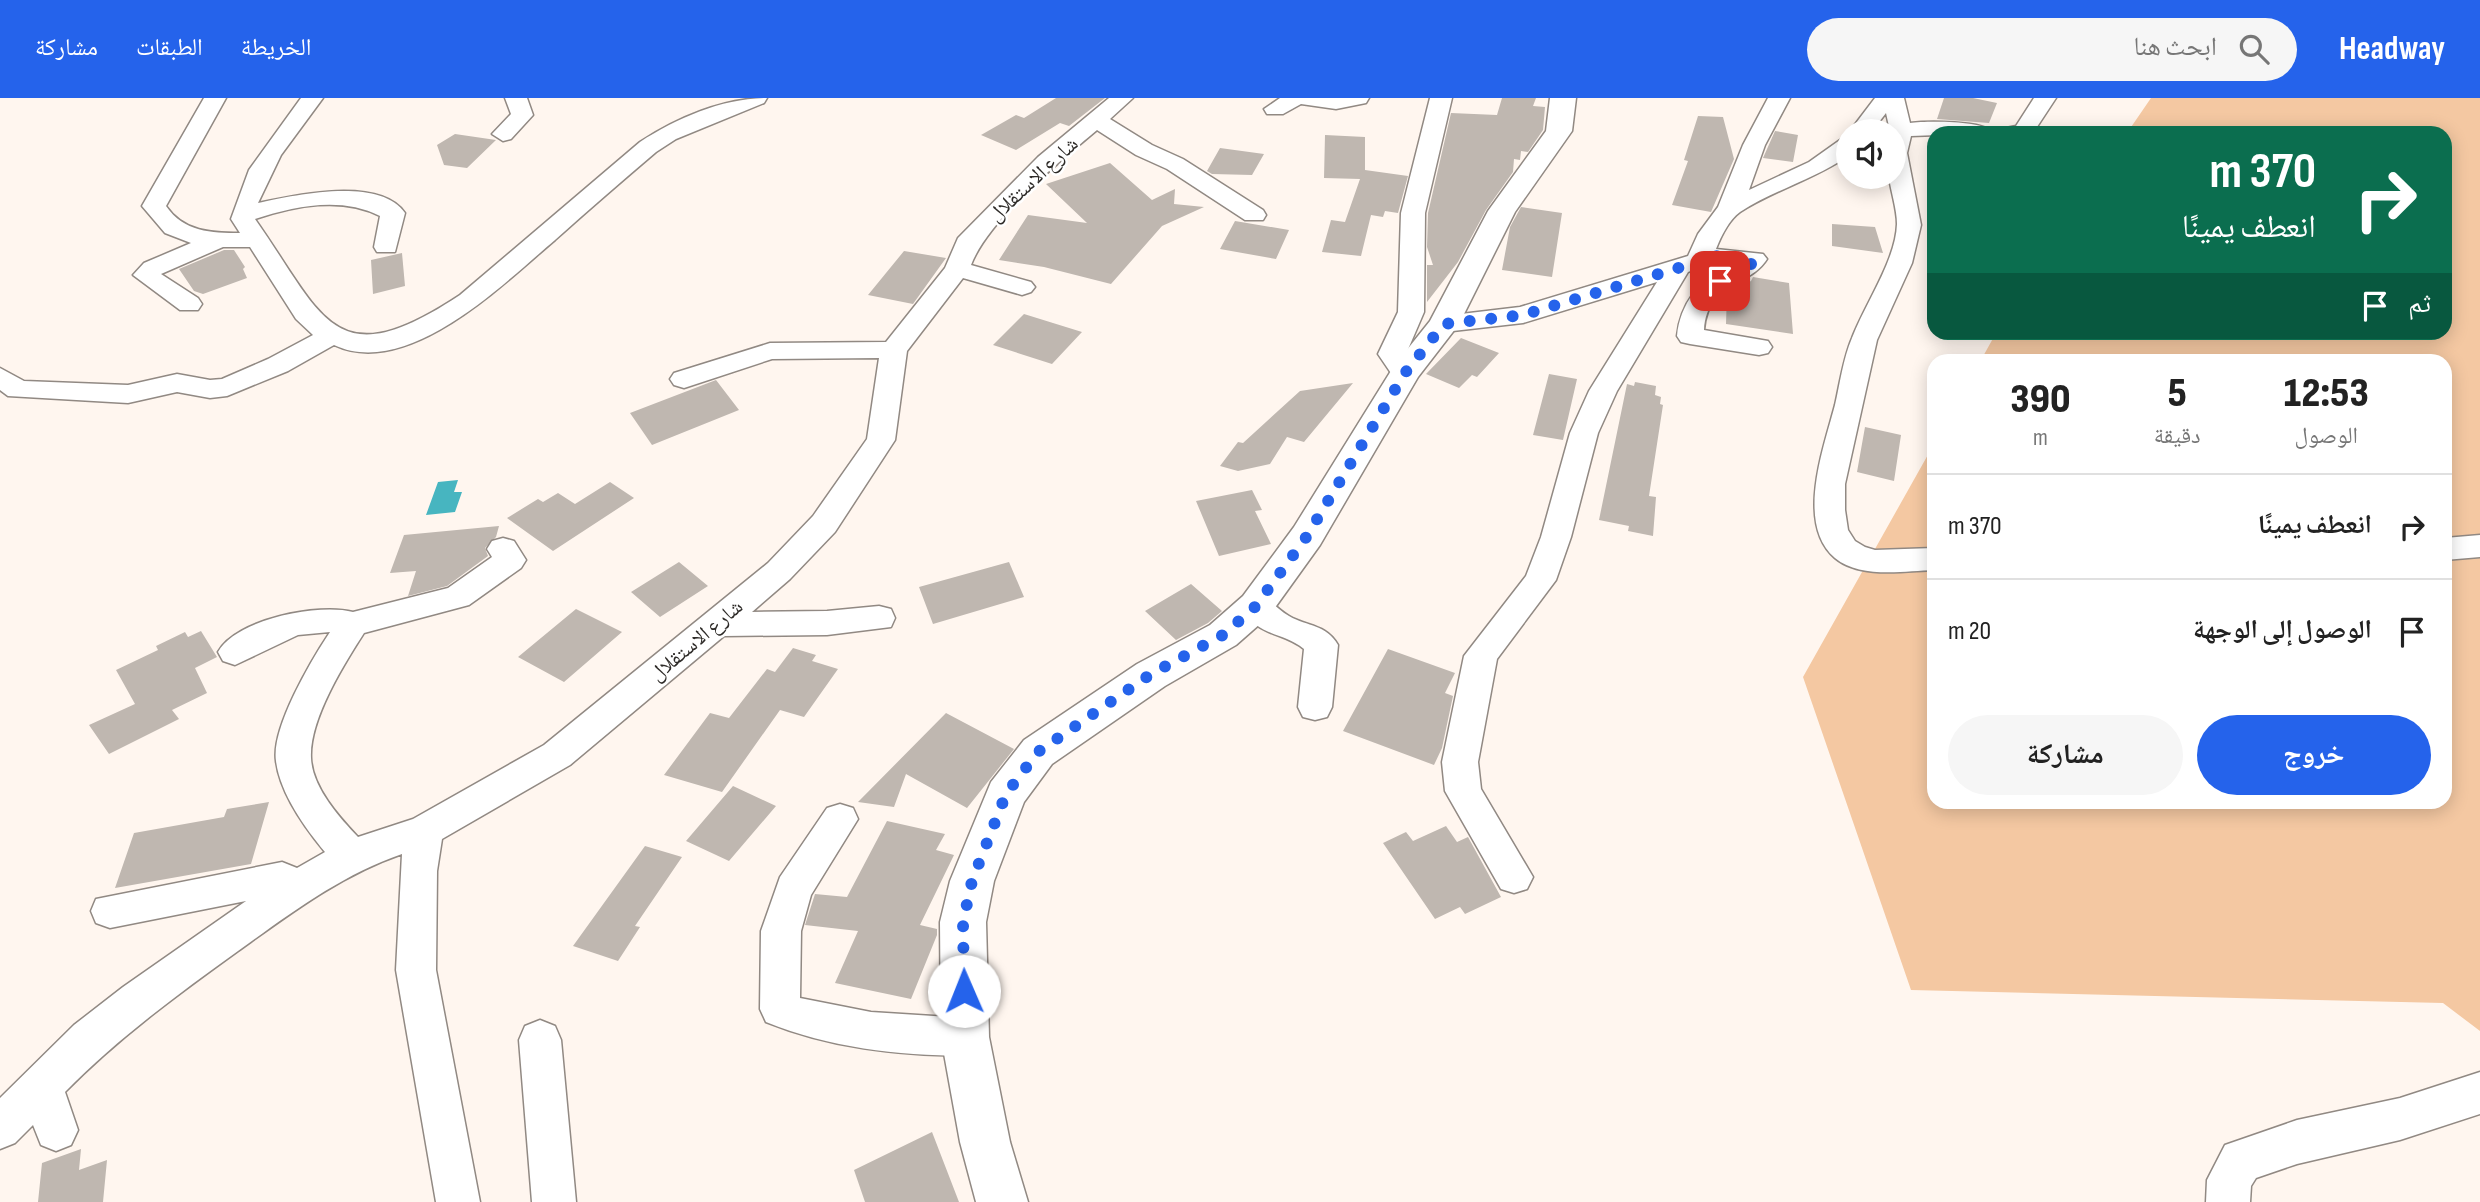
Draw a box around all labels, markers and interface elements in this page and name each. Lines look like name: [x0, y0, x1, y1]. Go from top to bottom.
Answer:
search box: [1807, 18, 2297, 81]
text: Headway: [2339, 29, 2445, 69]
icon: search: [2235, 30, 2273, 68]
text: ابحث هنا: [2134, 32, 2217, 63]
text: مشاركة: [35, 33, 98, 62]
text: الطبقات: [136, 33, 203, 62]
text: الخريطة: [241, 33, 311, 62]
map controls: [1836, 119, 1906, 189]
button: sound: [1836, 119, 1906, 189]
street label: شارع الاستقلال: [983, 131, 1084, 227]
text: 370 m: [2209, 143, 2316, 202]
icon: right: [2340, 154, 2431, 245]
text: انعطف يمينًا: [2182, 208, 2316, 247]
pin: [1690, 251, 1750, 311]
icon: arrive: [1701, 262, 1739, 300]
icon: arrive: [2356, 287, 2394, 325]
text: ثم: [2408, 289, 2431, 320]
text: 5: [2168, 368, 2187, 419]
text: 12:53: [2284, 368, 2369, 419]
text: 390: [2010, 374, 2071, 425]
text: دقيقة: [2154, 422, 2201, 450]
text: الوصول: [2294, 422, 2358, 450]
text: m: [2033, 424, 2048, 452]
icon: right: [2393, 508, 2431, 546]
text: انعطف يمينًا: [2258, 510, 2372, 541]
text: 370 m: [1948, 511, 2002, 542]
street label: شارع الاستقلال: [645, 594, 748, 687]
icon: arrive: [2393, 613, 2431, 651]
text: الوصول إلى الوجهة: [2193, 615, 2372, 646]
text: 20 m: [1948, 616, 1991, 647]
button: مشاركة: [1948, 715, 2183, 795]
button: خروج: [2197, 715, 2431, 795]
position arrow: [927, 954, 1001, 1028]

